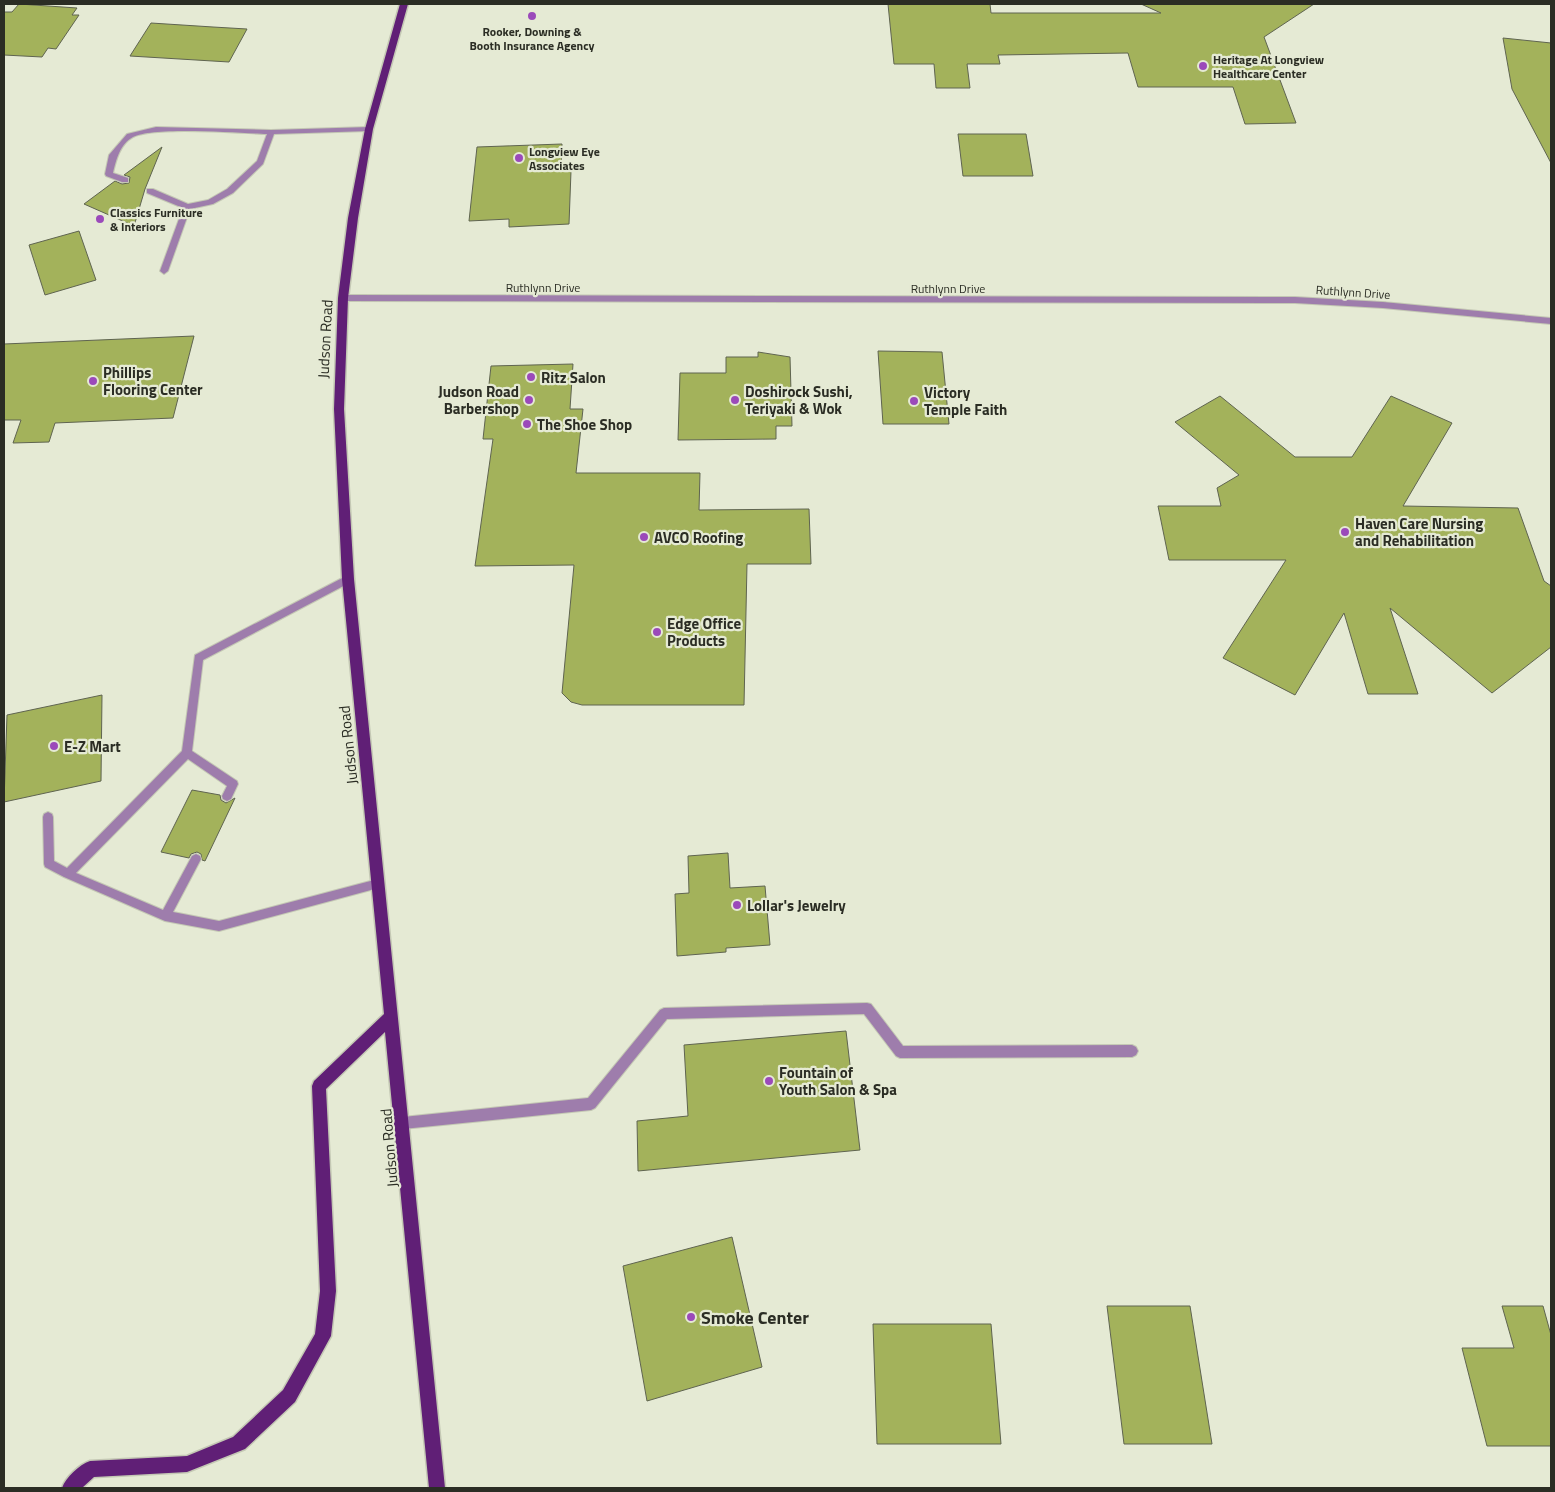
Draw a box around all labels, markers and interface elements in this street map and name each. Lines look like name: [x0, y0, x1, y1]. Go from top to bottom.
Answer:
marker: Rooker, Downing & Booth Insurance Agency: [526, 10, 538, 22]
place label: Rooker, Downing & Booth Insurance Agency: [469, 22, 595, 55]
place label: Heritage At Longview Healthcare Center: [1213, 50, 1324, 83]
marker: Heritage At Longview Healthcare Center: [1197, 60, 1209, 72]
place label: Longview Eye Associates: [529, 142, 600, 175]
marker: Longview Eye Associates: [513, 152, 525, 164]
place label: Classics Furniture & Interiors: [110, 203, 203, 236]
marker: Classics Furniture & Interiors: [94, 213, 106, 225]
street label: Ruthlynn Drive: [506, 278, 580, 297]
street label: Ruthlynn Drive: [911, 279, 985, 298]
street label: Ruthlynn Drive: [1315, 280, 1391, 304]
street label: Judson Road: [311, 299, 339, 379]
place label: Phillips Flooring Center: [103, 361, 203, 401]
place label: Ritz Salon: [541, 366, 606, 389]
marker: Ritz Salon: [525, 371, 537, 383]
marker: Phillips Flooring Center: [87, 375, 99, 387]
place label: Judson Road Barbershop: [438, 380, 519, 420]
place label: Doshirock Sushi, Teriyaki & Wok: [745, 380, 853, 420]
place label: Victory Temple Faith: [924, 381, 1007, 421]
marker: Judson Road Barbershop: [523, 394, 535, 406]
marker: Doshirock Sushi, Teriyaki & Wok: [729, 394, 741, 406]
marker: Victory Temple Faith: [908, 395, 920, 407]
place label: The Shoe Shop: [537, 413, 632, 436]
marker: The Shoe Shop: [521, 418, 533, 430]
place label: Haven Care Nursing and Rehabilitation: [1355, 512, 1483, 552]
place label: AVCO Roofing: [654, 526, 743, 549]
marker: Haven Care Nursing and Rehabilitation: [1339, 526, 1351, 538]
marker: AVCO Roofing: [638, 531, 650, 543]
place label: Edge Office Products: [667, 612, 741, 652]
marker: Edge Office Products: [651, 626, 663, 638]
street label: Judson Road: [332, 705, 364, 785]
place label: E-Z Mart: [64, 735, 121, 758]
marker: E-Z Mart: [48, 740, 60, 752]
place label: Lollar's Jewelry: [747, 894, 846, 917]
marker: Lollar's Jewelry: [731, 899, 743, 911]
place label: Fountain of Youth Salon & Spa: [779, 1061, 897, 1101]
marker: Fountain of Youth Salon & Spa: [763, 1075, 775, 1087]
street label: Judson Road: [374, 1108, 404, 1188]
place label: Smoke Center: [701, 1304, 809, 1331]
marker: Smoke Center: [685, 1311, 697, 1323]

